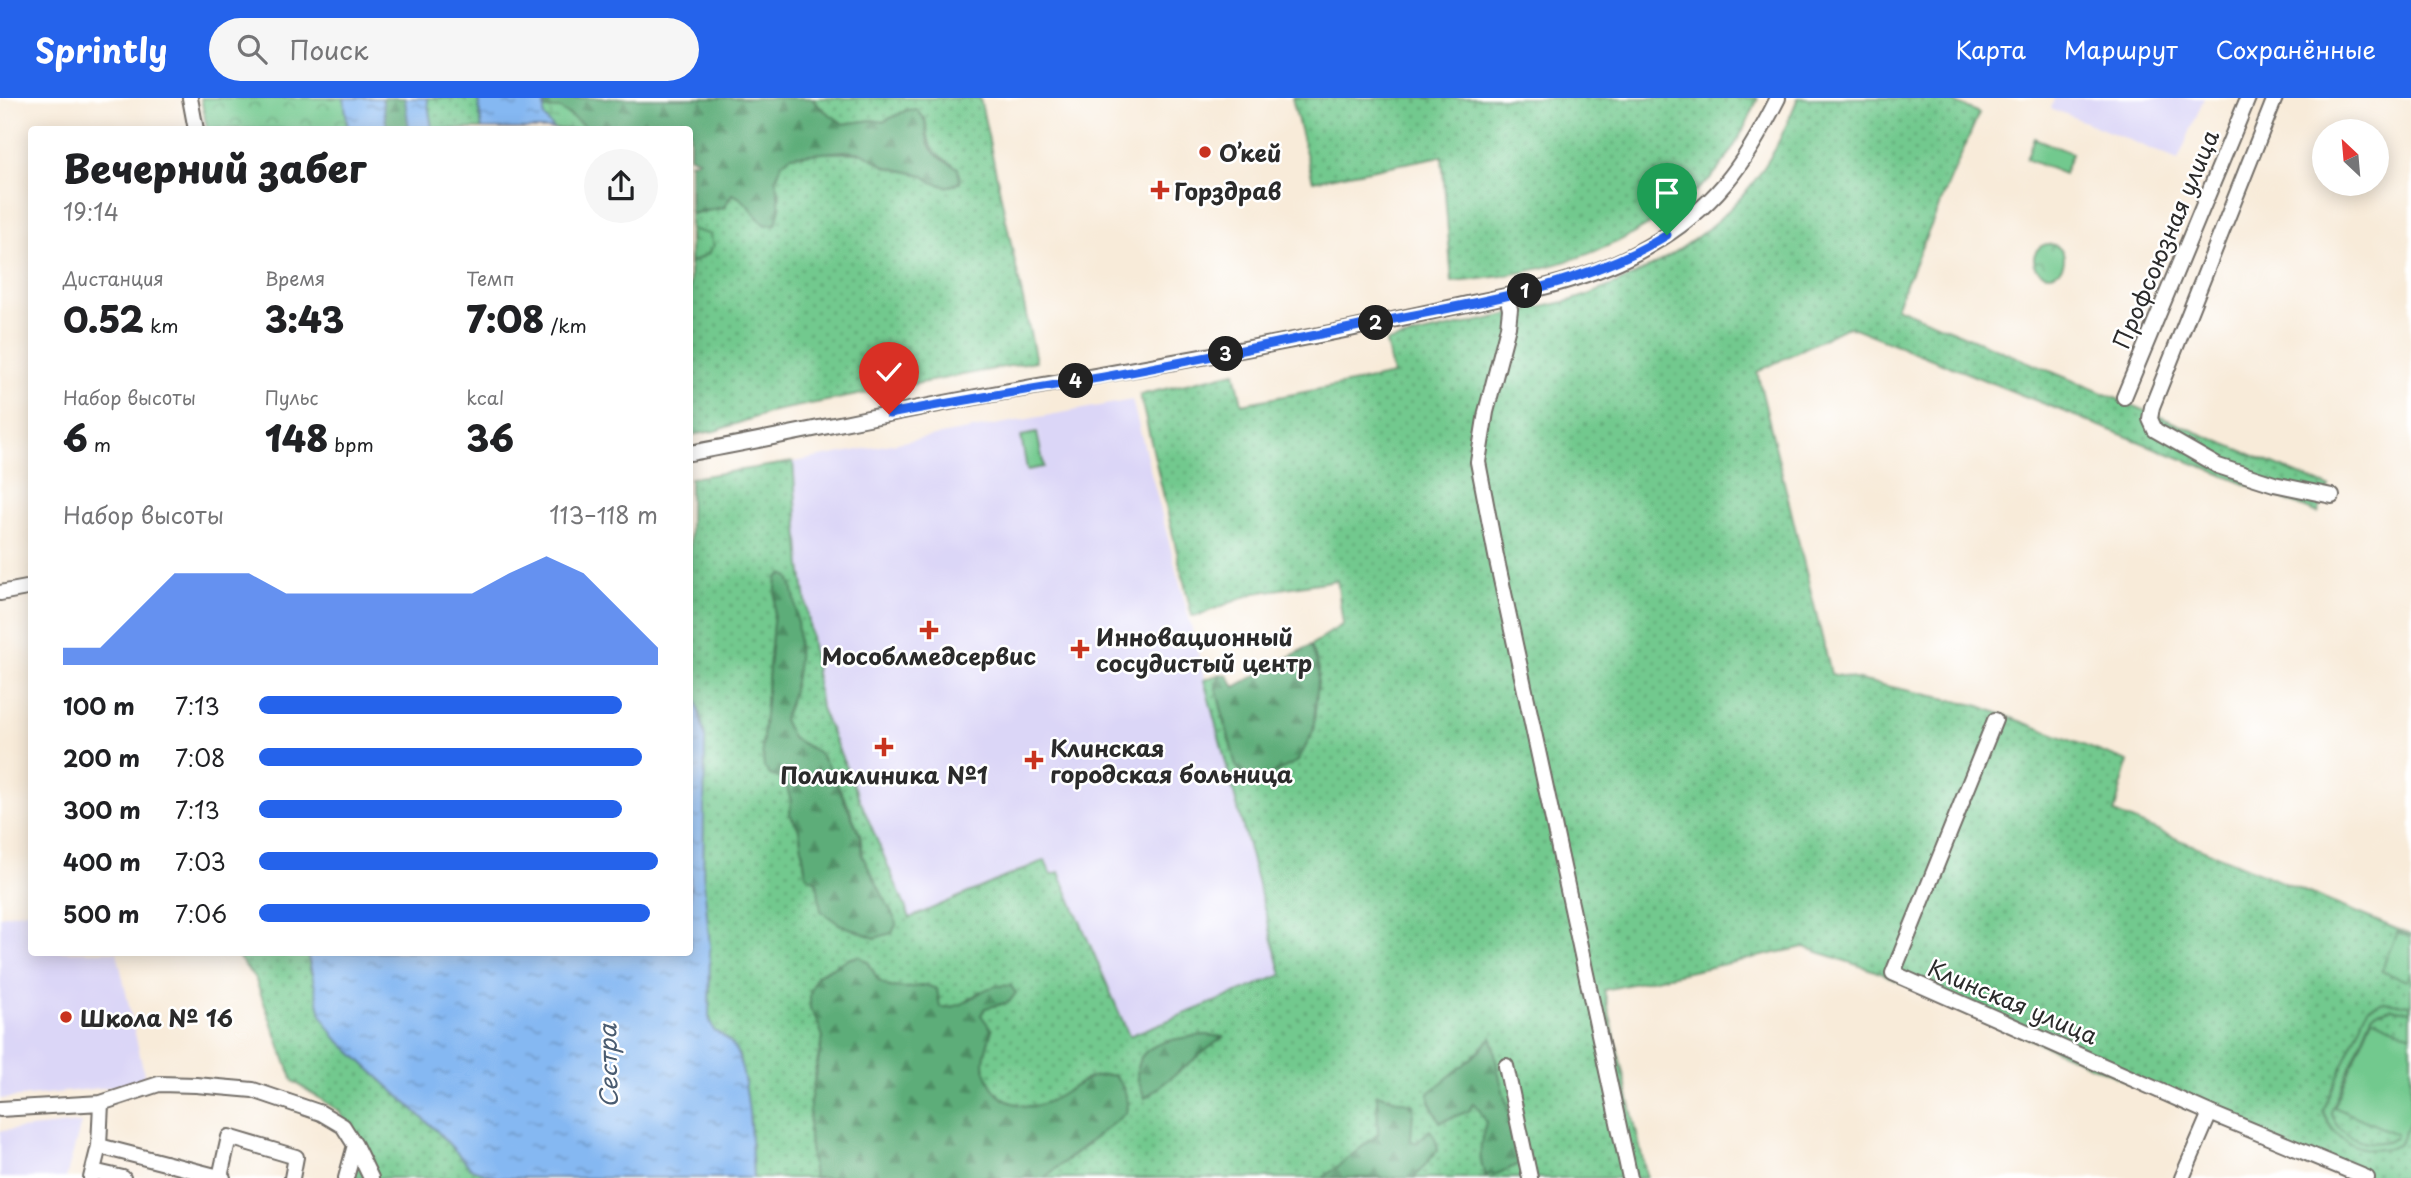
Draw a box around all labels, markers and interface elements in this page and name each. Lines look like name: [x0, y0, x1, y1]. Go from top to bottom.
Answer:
search box: [209, 18, 699, 81]
text: Sprintly: [35, 24, 167, 74]
icon: search: [233, 30, 271, 68]
text: Поиск: [289, 30, 368, 69]
text: Карта: [1955, 31, 2026, 67]
text: Маршрут: [2064, 31, 2178, 67]
text: Сохранённые: [2216, 31, 2376, 67]
north arrow: [2312, 119, 2389, 196]
map controls: [2312, 119, 2389, 196]
street label: Профсоюзная улица: [2103, 124, 2227, 354]
place label: О’кей: [1219, 135, 1282, 170]
text: Вечерний забег: [63, 139, 366, 196]
marker: О’кей: [1197, 144, 1213, 160]
button: share: [584, 149, 658, 223]
pin: [1637, 163, 1697, 235]
place label: Горздрав: [1174, 173, 1282, 208]
icon: arrive: [1648, 174, 1686, 212]
marker: Горздрав: [1152, 182, 1168, 198]
text: 19:14: [63, 194, 119, 229]
text: Дистанция: [63, 264, 164, 292]
text: Время: [265, 264, 325, 292]
text: Темп: [466, 264, 514, 292]
pin: 1: [1508, 274, 1542, 308]
text: 1: [1520, 276, 1529, 304]
text: 0.52: [63, 292, 144, 345]
text: 3:43: [265, 292, 344, 345]
text: 7:08: [466, 292, 544, 345]
pin: 2: [1358, 306, 1394, 341]
text: 2: [1369, 308, 1382, 336]
text: km: [144, 311, 179, 339]
text: /km: [544, 311, 587, 339]
pin: 3: [1208, 336, 1244, 372]
text: 3: [1219, 339, 1232, 367]
pin: [859, 342, 919, 414]
icon: check: [870, 353, 908, 391]
pin: 4: [1058, 364, 1094, 398]
text: 4: [1069, 366, 1082, 394]
text: Набор высоты: [63, 383, 196, 411]
text: Пульс: [265, 383, 318, 411]
text: kcal: [466, 383, 504, 411]
text: 6: [63, 411, 88, 464]
text: 148: [265, 411, 328, 464]
text: 36: [466, 411, 514, 464]
text: m: [88, 430, 111, 458]
text: bpm: [328, 430, 374, 458]
text: Набор высоты: [63, 497, 224, 532]
text: 113–118 m: [549, 497, 658, 532]
place label: Инновационный сосудистый центр: [1096, 619, 1312, 680]
marker: Мособлмедсервис: [921, 622, 937, 638]
place label: Мособлмедсервис: [822, 638, 1036, 673]
marker: Инновационный сосудистый центр: [1070, 639, 1090, 659]
text: 100 m: [63, 688, 135, 723]
text: 7:13: [175, 688, 220, 723]
place label: Клинская городская больница: [1050, 730, 1293, 791]
marker: Поликлиника №1: [874, 737, 894, 757]
text: 200 m: [63, 740, 140, 775]
text: 7:08: [175, 740, 226, 775]
marker: Клинская городская больница: [1024, 750, 1044, 770]
place label: Поликлиника №1: [780, 757, 988, 792]
text: 300 m: [63, 792, 141, 827]
text: 7:13: [175, 792, 220, 827]
text: 400 m: [63, 844, 141, 879]
text: 7:03: [175, 844, 226, 879]
text: 500 m: [63, 896, 140, 931]
text: 7:06: [175, 896, 227, 931]
street label: Клинская улица: [1923, 949, 2104, 1053]
place label: Школа № 16: [80, 1000, 233, 1035]
marker: Школа № 16: [58, 1009, 74, 1025]
water label: Сестра: [588, 1023, 626, 1108]

